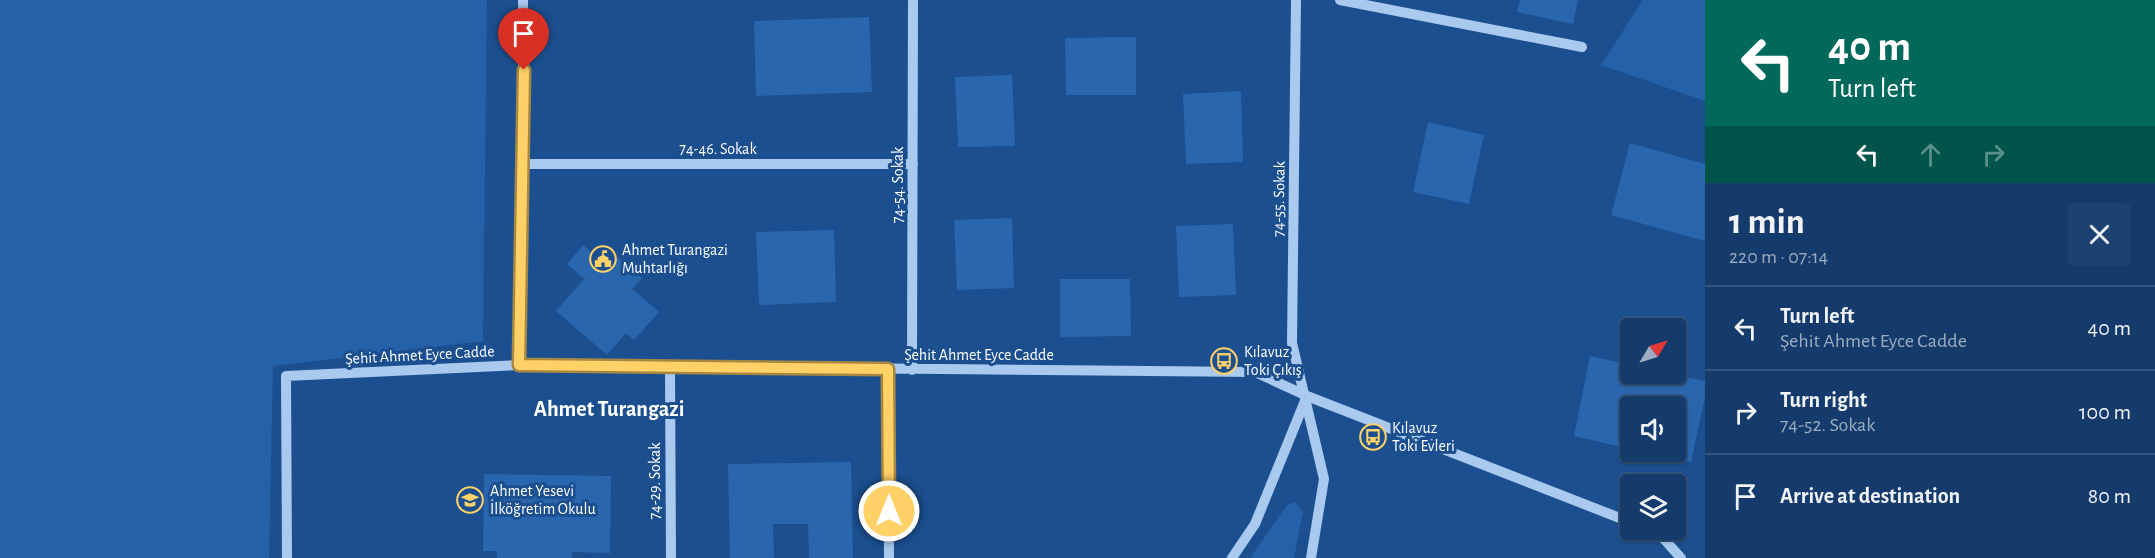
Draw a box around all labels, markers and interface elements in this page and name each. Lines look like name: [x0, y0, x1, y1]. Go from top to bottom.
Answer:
pin: [498, 8, 549, 70]
icon: arrive: [507, 17, 540, 50]
icon: left: [1729, 24, 1807, 102]
text: 40 m: [1828, 26, 1911, 68]
text: Turn left: [1828, 75, 1916, 102]
icon: left: [1851, 138, 1884, 171]
icon: ahead: [1914, 138, 1947, 171]
icon: right: [1977, 138, 2010, 171]
street label: 74-46. Sokak: [679, 141, 757, 157]
street label: 74-54. Sokak: [890, 146, 906, 223]
street label: 74-55. Sokak: [1270, 160, 1288, 237]
button: close: [2068, 203, 2131, 266]
text: 1 min: [1729, 204, 1805, 240]
place label: Ahmet Turangazi Muhtarlığı: [622, 242, 728, 276]
public building icon: Ahmet Turangazi Muhtarlığı: [588, 244, 618, 274]
text: 220 m · 07:14: [1729, 247, 1828, 267]
text: Turn left: [1780, 305, 1854, 327]
icon: left: [1729, 312, 1762, 345]
text: 40 m: [2088, 317, 2131, 339]
north arrow: [1620, 318, 1686, 384]
map controls: [1620, 318, 1686, 540]
text: Şehit Ahmet Eyce Cadde: [1780, 331, 1967, 351]
street label: Şehit Ahmet Eyce Cadde: [345, 343, 495, 368]
place label: Kılavuz Toki Çıkış: [1244, 344, 1302, 378]
bus stop icon: Kılavuz Toki Çıkış: [1209, 346, 1239, 376]
street label: Şehit Ahmet Eyce Cadde: [904, 347, 1054, 364]
text: Turn right: [1780, 389, 1867, 411]
button: sound: [1620, 396, 1686, 462]
icon: right: [1729, 396, 1762, 429]
district label: Ahmet Turangazi: [534, 398, 684, 420]
text: 100 m: [2079, 401, 2131, 423]
text: 74-52. Sokak: [1780, 415, 1875, 435]
place label: Kılavuz Toki Evleri: [1392, 420, 1455, 454]
bus stop icon: Kılavuz Toki Evleri: [1358, 422, 1388, 452]
street label: 74-29. Sokak: [647, 442, 663, 520]
button: layers: [1620, 474, 1686, 540]
position arrow: [857, 479, 921, 543]
icon: arrive: [1729, 480, 1762, 513]
place label: Ahmet Yesevi İlköğretim Okulu: [490, 483, 596, 517]
school or university icon: Ahmet Yesevi İlköğretim Okulu: [455, 485, 485, 515]
text: Arrive at destination: [1780, 485, 1960, 507]
text: 80 m: [2088, 485, 2131, 507]

